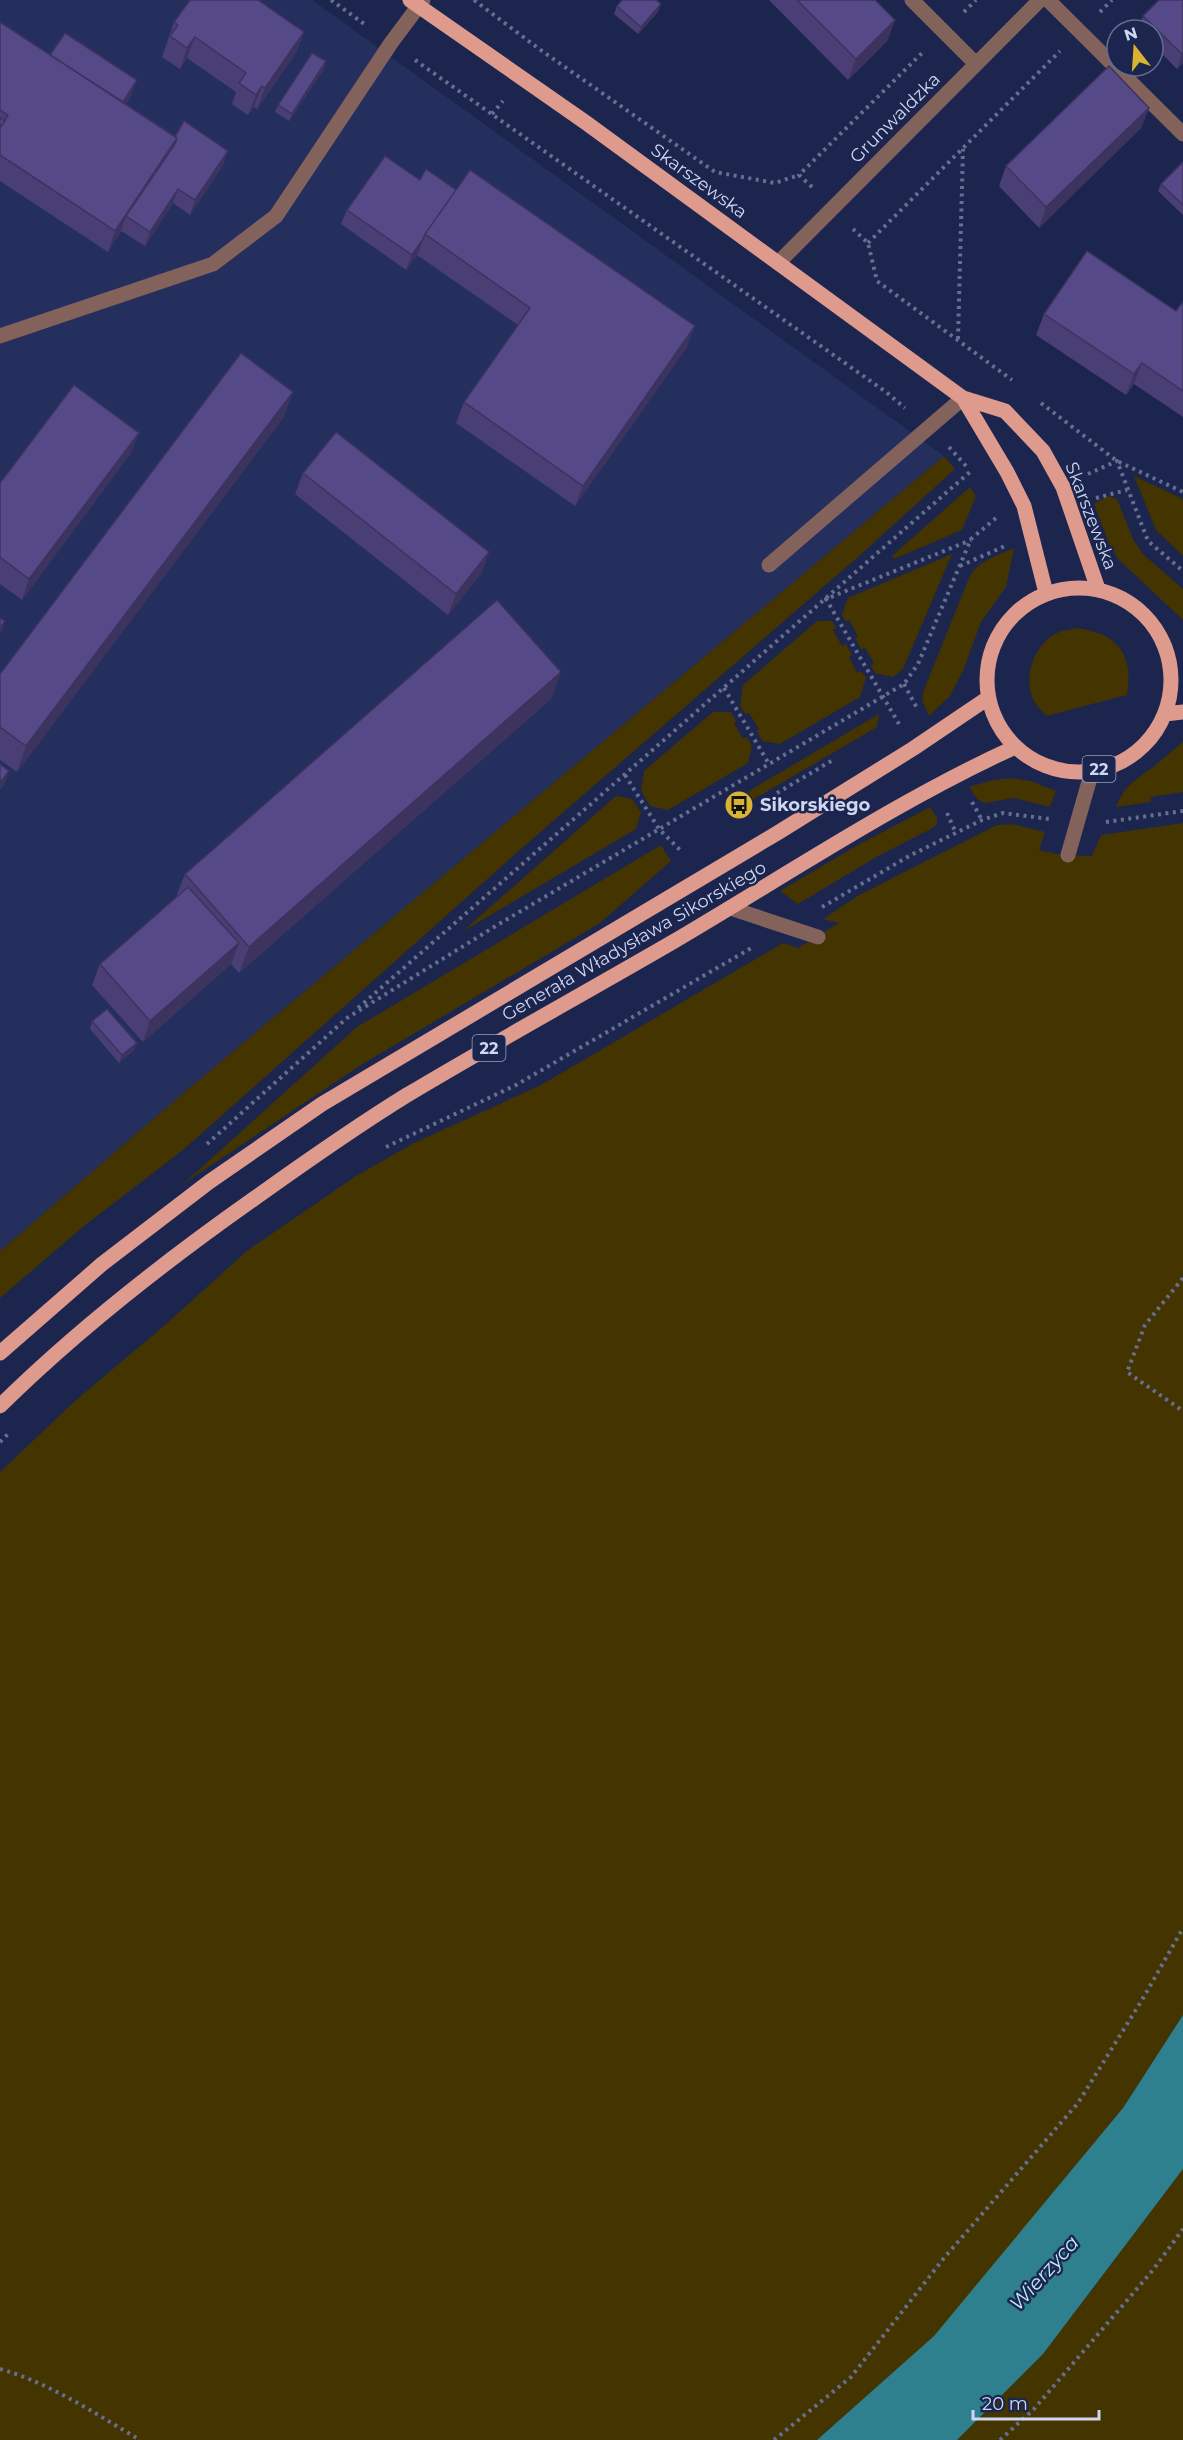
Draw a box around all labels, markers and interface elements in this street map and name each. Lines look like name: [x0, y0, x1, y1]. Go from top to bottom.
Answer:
north arrow: [1105, 18, 1165, 78]
text: N: [1122, 23, 1140, 45]
street label: Grunwaldzka: [845, 68, 945, 168]
street label: Skarszewska: [647, 139, 751, 223]
street label: Skarszewska: [1060, 459, 1122, 573]
road number: 22: [1082, 756, 1116, 782]
bus stop icon: Sikorskiego: [723, 789, 755, 821]
place label: Sikorskiego: [760, 794, 871, 816]
street label: Generała Władysława Sikorskiego: [498, 856, 770, 1026]
road number: 22: [472, 1035, 506, 1061]
water label: Wierzyca: [1004, 2231, 1084, 2315]
scale bar: [973, 2383, 1099, 2421]
text: 20 m: [982, 2393, 1028, 2415]

